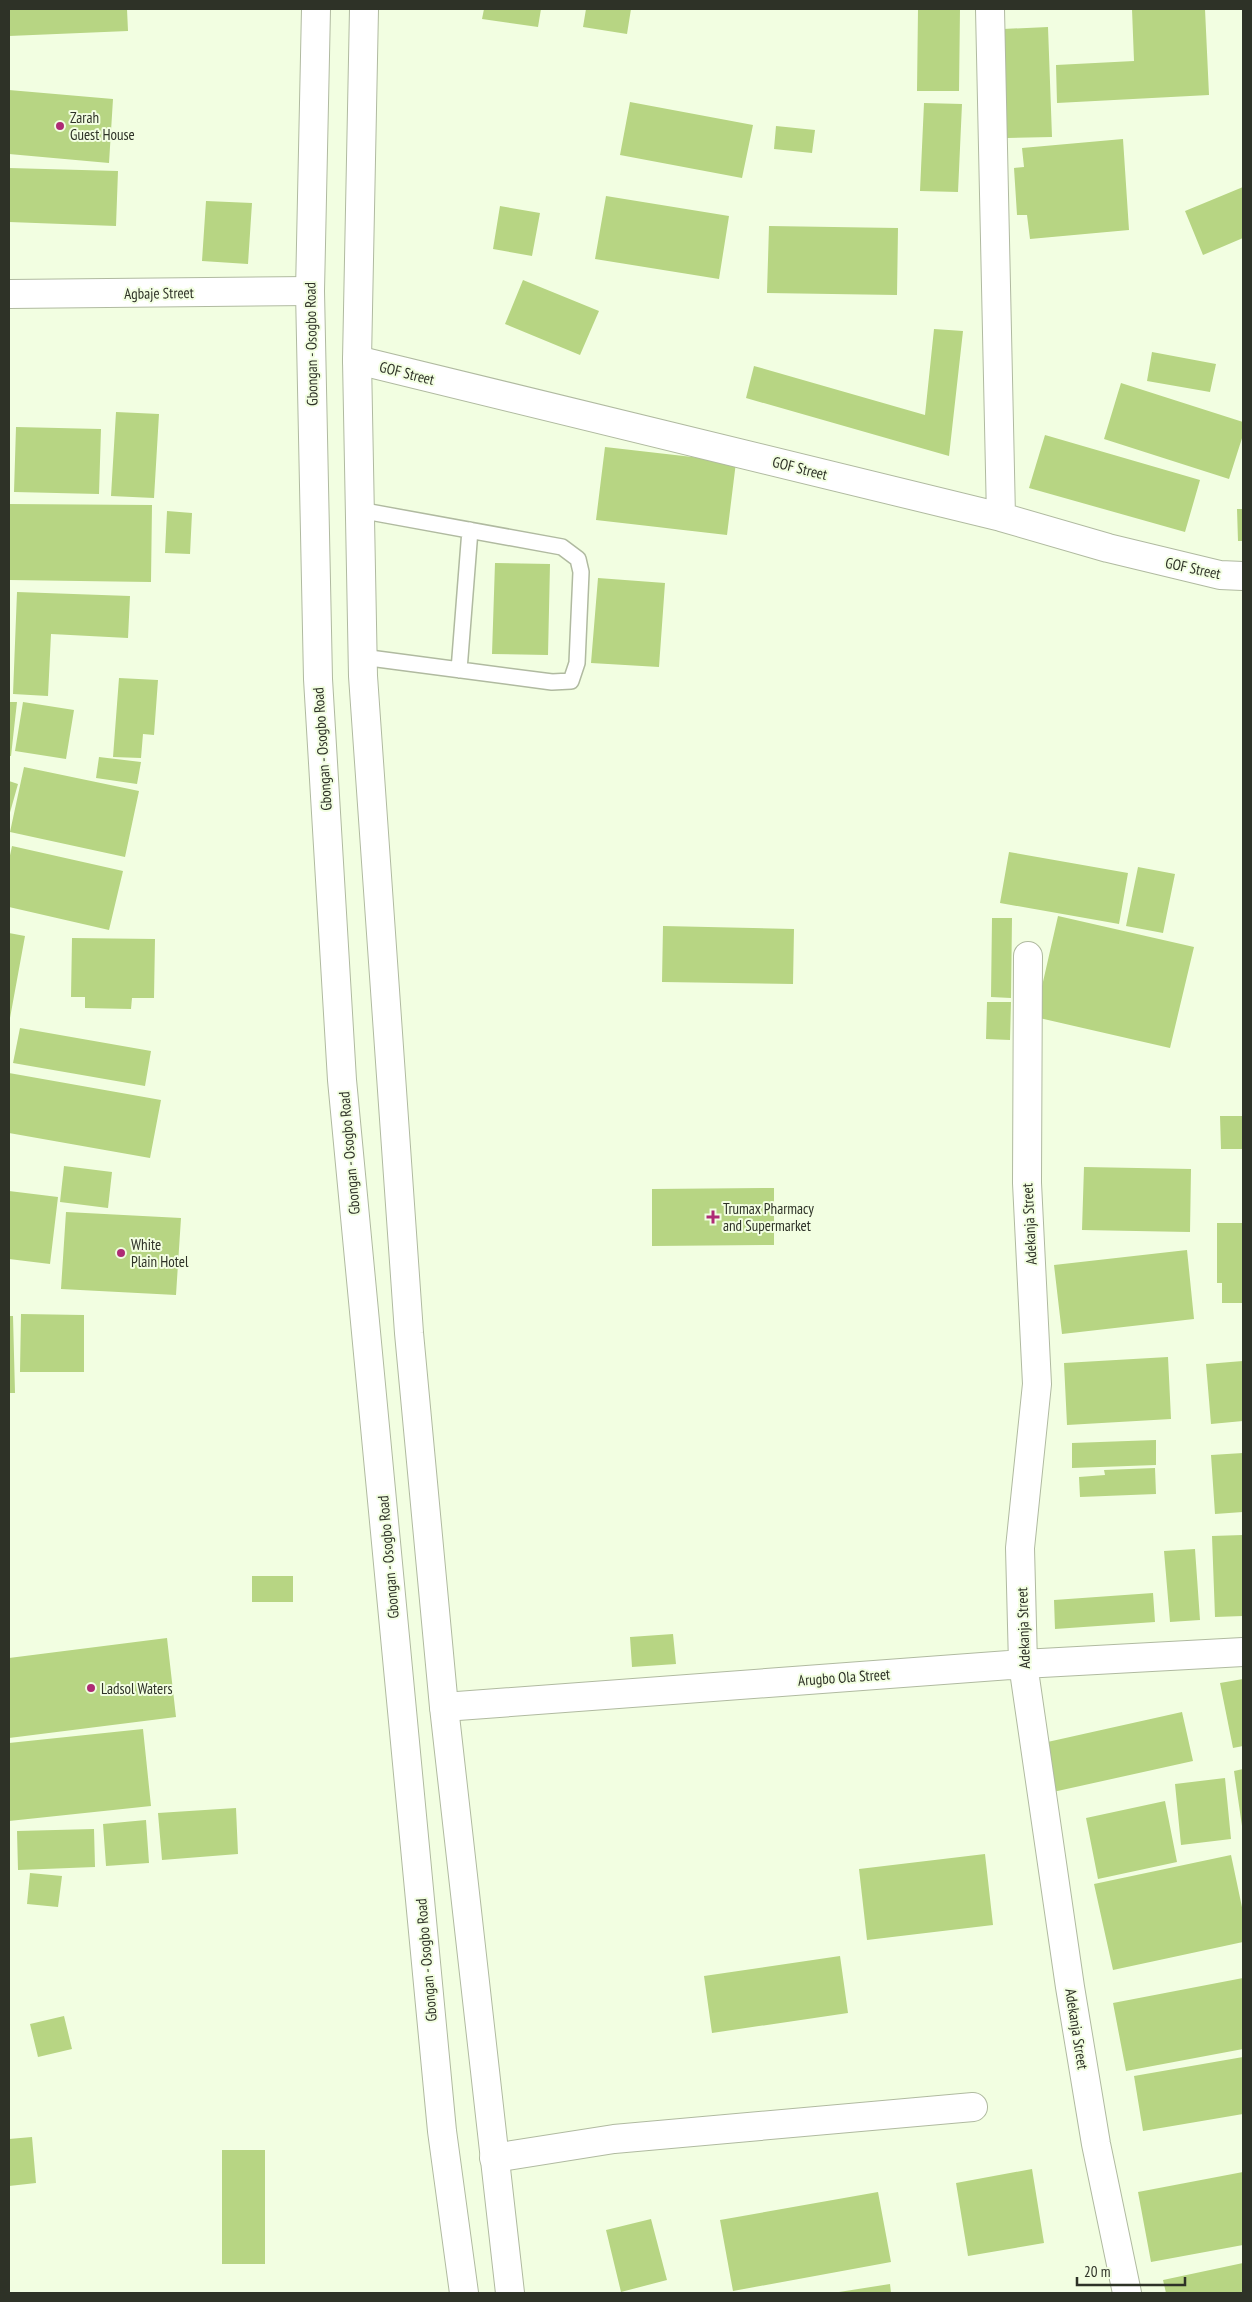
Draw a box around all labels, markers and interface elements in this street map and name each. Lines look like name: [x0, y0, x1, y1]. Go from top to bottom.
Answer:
place label: Zarah Guest House: [70, 108, 135, 144]
marker: Zarah Guest House: [54, 120, 66, 132]
street label: Gbongan - Osogbo Road: [300, 282, 322, 406]
street label: Agbaje Street: [124, 283, 194, 303]
street label: GOF Street: [378, 357, 436, 389]
street label: GOF Street: [771, 452, 829, 484]
street label: GOF Street: [1164, 553, 1222, 583]
street label: Gbongan - Osogbo Road: [308, 687, 336, 811]
street label: Gbongan - Osogbo Road: [334, 1091, 364, 1215]
street label: Adekanja Street: [1017, 1183, 1041, 1265]
place label: Trumax Pharmacy and Supermarket: [723, 1199, 814, 1235]
marker: Trumax Pharmacy and Supermarket: [707, 1211, 719, 1223]
place label: White Plain Hotel: [131, 1235, 189, 1271]
marker: White Plain Hotel: [115, 1247, 127, 1259]
street label: Gbongan - Osogbo Road: [373, 1495, 403, 1619]
street label: Adekanja Street: [1012, 1587, 1034, 1669]
street label: Arugbo Ola Street: [797, 1664, 891, 1690]
place label: Ladsol Waters: [101, 1679, 172, 1698]
marker: Ladsol Waters: [85, 1682, 97, 1694]
street label: Gbongan - Osogbo Road: [411, 1898, 441, 2022]
street label: Adekanja Street: [1061, 1987, 1093, 2071]
scale bar: [1077, 2254, 1184, 2286]
text: 20 m: [1084, 2262, 1110, 2281]

